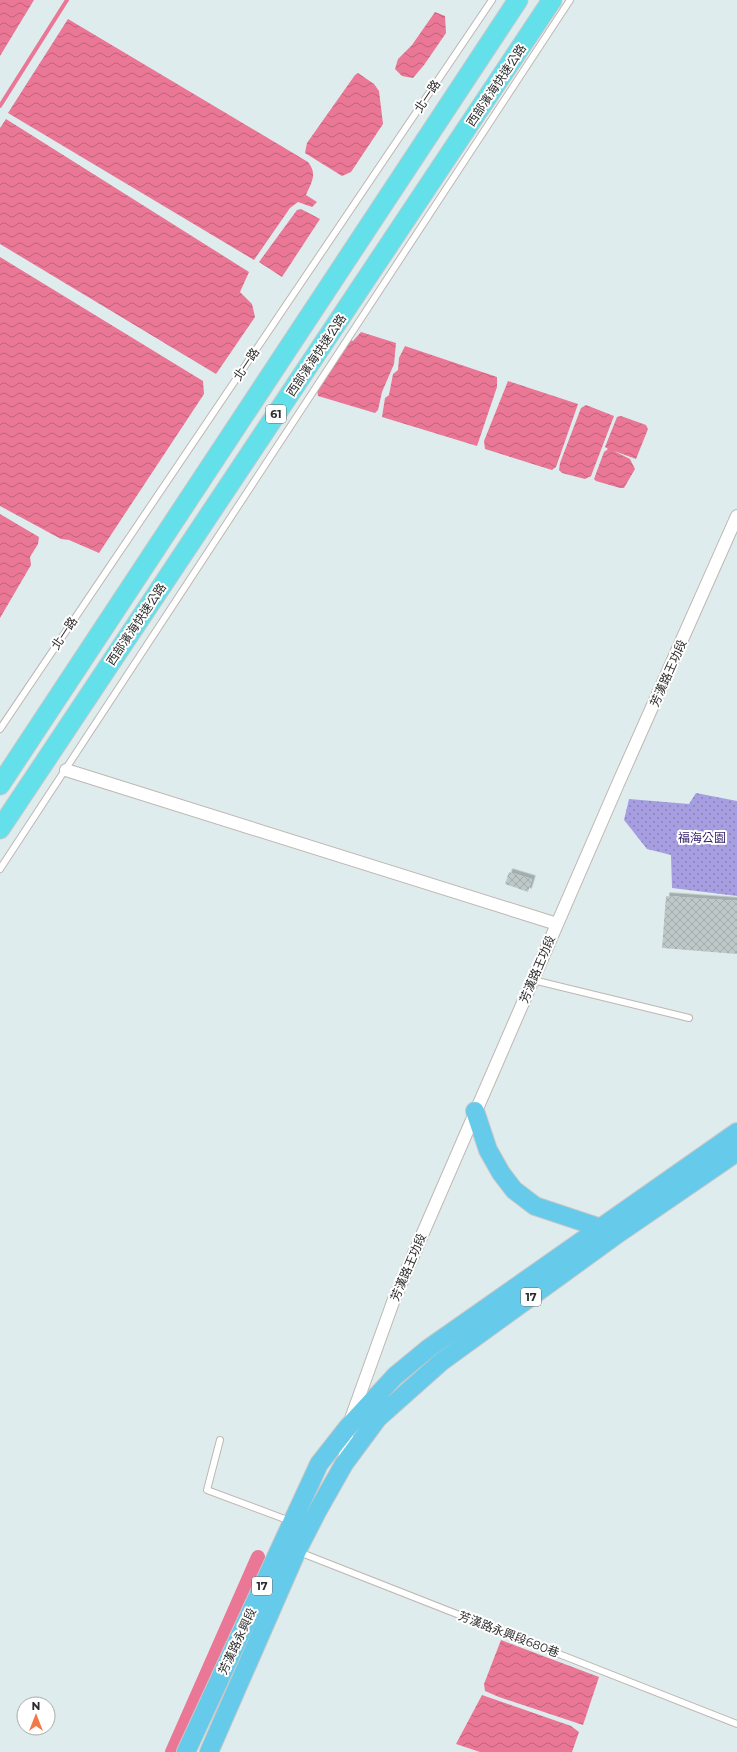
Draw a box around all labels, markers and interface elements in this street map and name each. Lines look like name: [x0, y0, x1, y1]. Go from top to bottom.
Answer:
street label: 西部濱海快速公路: [463, 41, 529, 129]
street label: 北一路: [411, 77, 443, 115]
street label: 西部濱海快速公路: [283, 311, 349, 399]
street label: 北一路: [230, 345, 262, 383]
road number: 61: [266, 405, 286, 423]
street label: 西部濱海快速公路: [103, 580, 169, 668]
street label: 北一路: [48, 614, 80, 652]
street label: 芳漢路王功段: [647, 637, 689, 709]
park label: 福海公園: [678, 830, 726, 845]
street label: 芳漢路王功段: [516, 933, 558, 1005]
street label: 芳漢路王功段: [387, 1231, 429, 1303]
road number: 17: [521, 1288, 541, 1306]
road number: 17: [252, 1577, 272, 1595]
street label: 芳漢路永興段: [215, 1605, 259, 1677]
street label: 芳漢路永興段680巷: [456, 1608, 562, 1660]
north arrow: [16, 1696, 56, 1736]
text: N: [32, 1699, 40, 1713]

